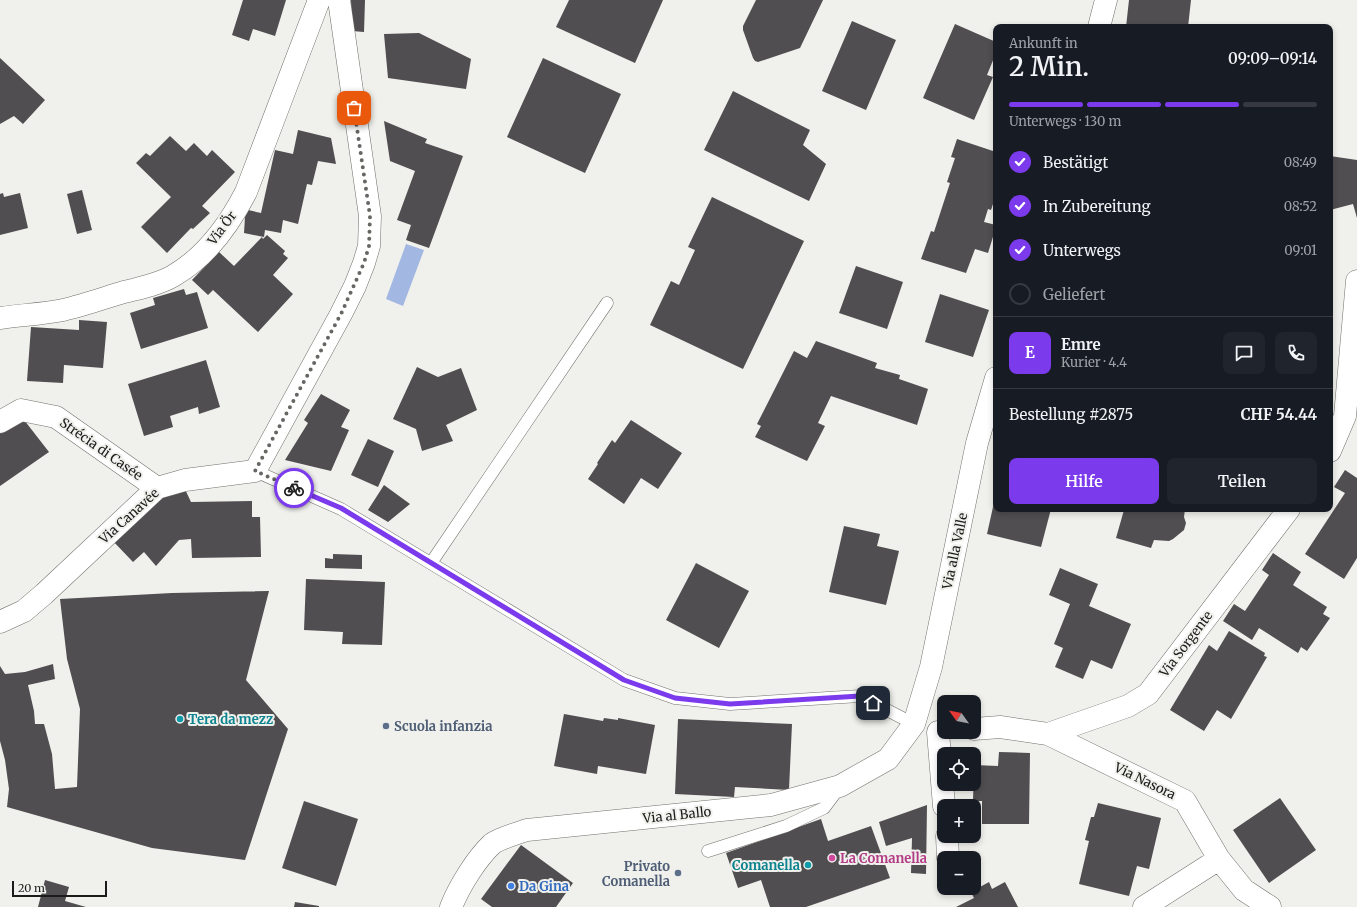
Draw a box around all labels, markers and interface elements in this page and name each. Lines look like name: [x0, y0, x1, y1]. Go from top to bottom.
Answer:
text: Ankunft in: [1009, 35, 1078, 52]
text: 09:09–09:14: [1228, 49, 1317, 68]
text: 2 Min.: [1009, 50, 1089, 83]
pin: [337, 91, 371, 125]
icon: bag: [343, 97, 365, 119]
text: Unterwegs · 130 m: [1009, 113, 1121, 130]
icon: check: [1009, 151, 1031, 173]
text: Bestätigt: [1043, 153, 1108, 172]
text: 08:49: [1284, 154, 1317, 171]
icon: check: [1009, 195, 1031, 217]
text: In Zubereitung: [1043, 197, 1151, 216]
text: 08:52: [1284, 198, 1317, 215]
street label: Via Ör: [202, 207, 240, 249]
icon: check: [1009, 239, 1031, 261]
text: Unterwegs: [1043, 241, 1121, 260]
text: 09:01: [1284, 242, 1317, 259]
text: Geliefert: [1043, 285, 1105, 304]
button: chat: [1223, 332, 1265, 374]
button: phone: [1275, 332, 1317, 374]
text: Emre: [1061, 335, 1101, 354]
text: E: [1025, 343, 1035, 362]
text: Kurier · 4.4: [1061, 354, 1127, 371]
text: Bestellung #2875: [1009, 405, 1133, 424]
text: CHF 54.44: [1241, 405, 1317, 424]
street label: Strécia di Casée: [56, 414, 146, 484]
button: Hilfe: [1009, 458, 1159, 504]
button: Teilen: [1167, 458, 1317, 504]
courier: [274, 468, 314, 508]
icon: bike: [283, 477, 305, 499]
street label: Via Canavée: [95, 484, 163, 548]
street label: Via alla Valle: [938, 511, 971, 592]
street label: Via Sorgente: [1155, 607, 1216, 681]
pin: [856, 686, 890, 720]
icon: home: [862, 692, 884, 714]
north arrow: [937, 695, 981, 739]
map controls: [937, 695, 981, 895]
place label: Tera da mezz: [188, 711, 273, 728]
marker: Tera da mezz: [175, 714, 185, 724]
place label: Scuola infanzia: [394, 718, 493, 735]
marker: Scuola infanzia: [381, 721, 391, 731]
button: locate: [937, 747, 981, 791]
street label: Via Nasora: [1111, 758, 1179, 803]
button: +: [937, 799, 981, 843]
street label: Via al Ballo: [641, 803, 712, 827]
place label: La Comanella: [840, 850, 927, 867]
button: −: [937, 851, 981, 895]
marker: La Comanella: [827, 853, 837, 863]
place label: Comanella: [732, 857, 800, 874]
place label: Privato Comanella: [602, 858, 670, 890]
marker: Comanella: [803, 860, 813, 870]
marker: Privato Comanella: [673, 868, 683, 878]
place label: Da Gina: [519, 878, 569, 895]
scale bar: [12, 879, 107, 898]
text: 20 m: [18, 881, 45, 895]
marker: Da Gina: [506, 881, 516, 891]

